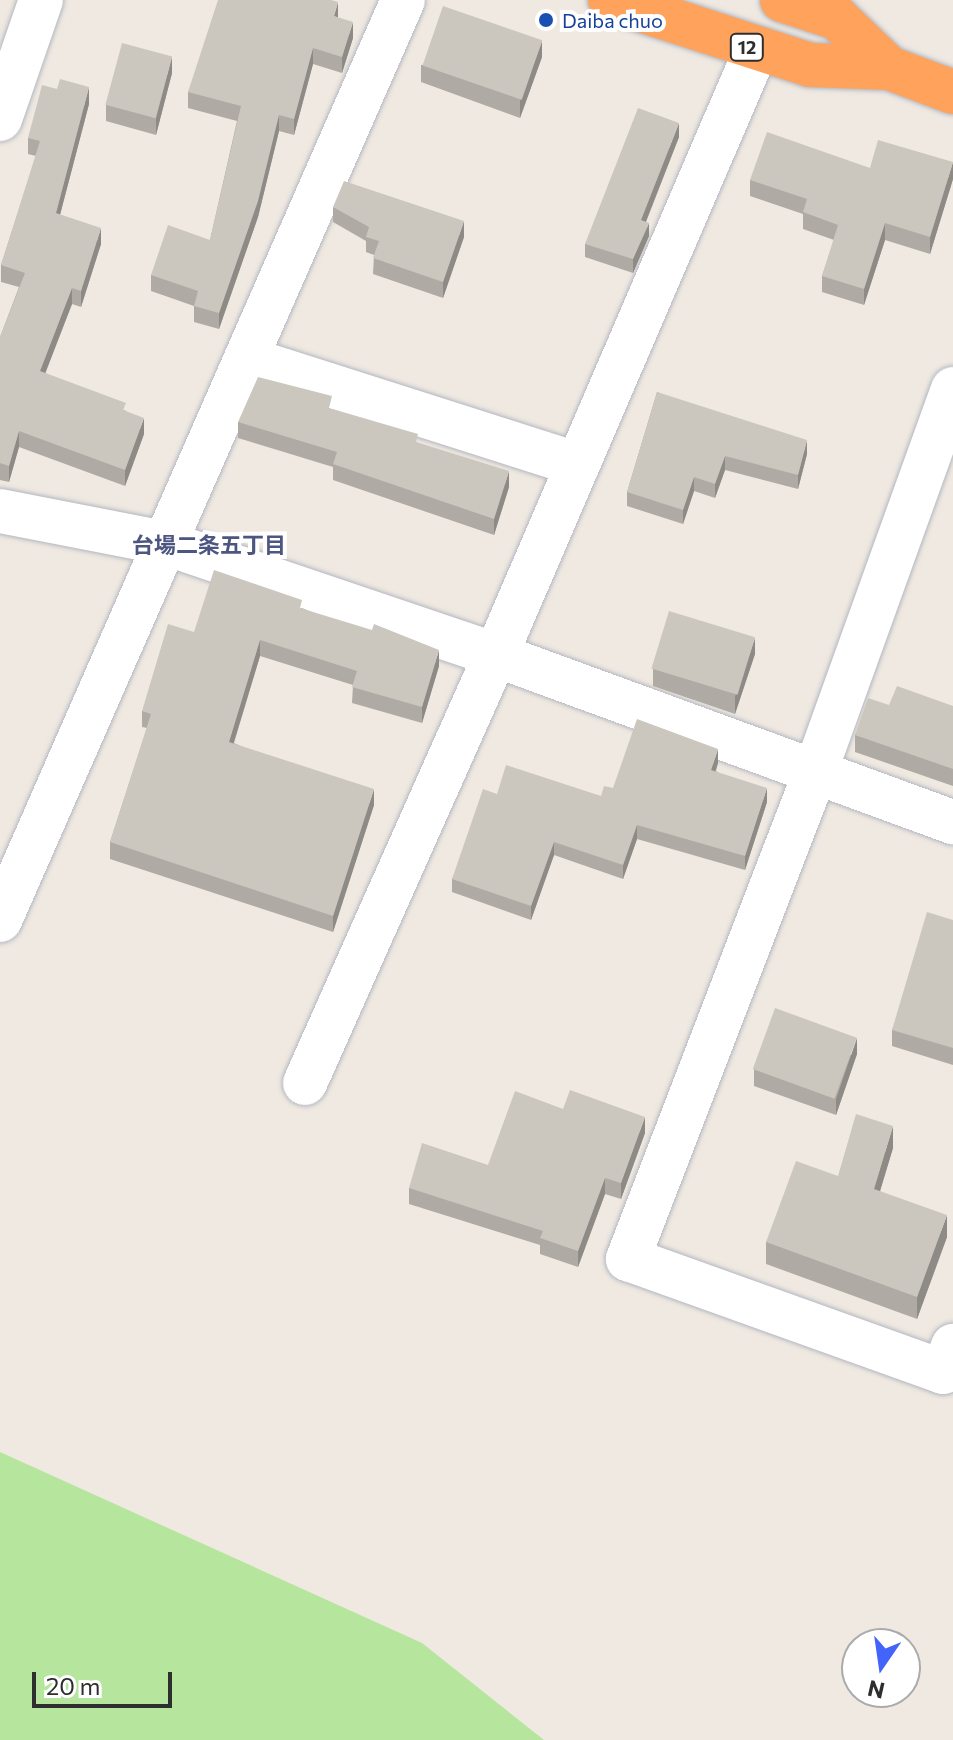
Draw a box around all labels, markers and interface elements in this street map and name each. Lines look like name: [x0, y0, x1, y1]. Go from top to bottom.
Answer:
place label: Daiba chuo: [562, 8, 663, 32]
marker: Daiba chuo: [537, 11, 555, 29]
road number: 12: [729, 33, 765, 61]
district label: 台場二条五丁目: [132, 532, 286, 558]
north arrow: [841, 1628, 921, 1708]
scale bar: [36, 1656, 176, 1706]
text: 20 m: [46, 1671, 100, 1700]
text: N: [865, 1675, 887, 1705]

